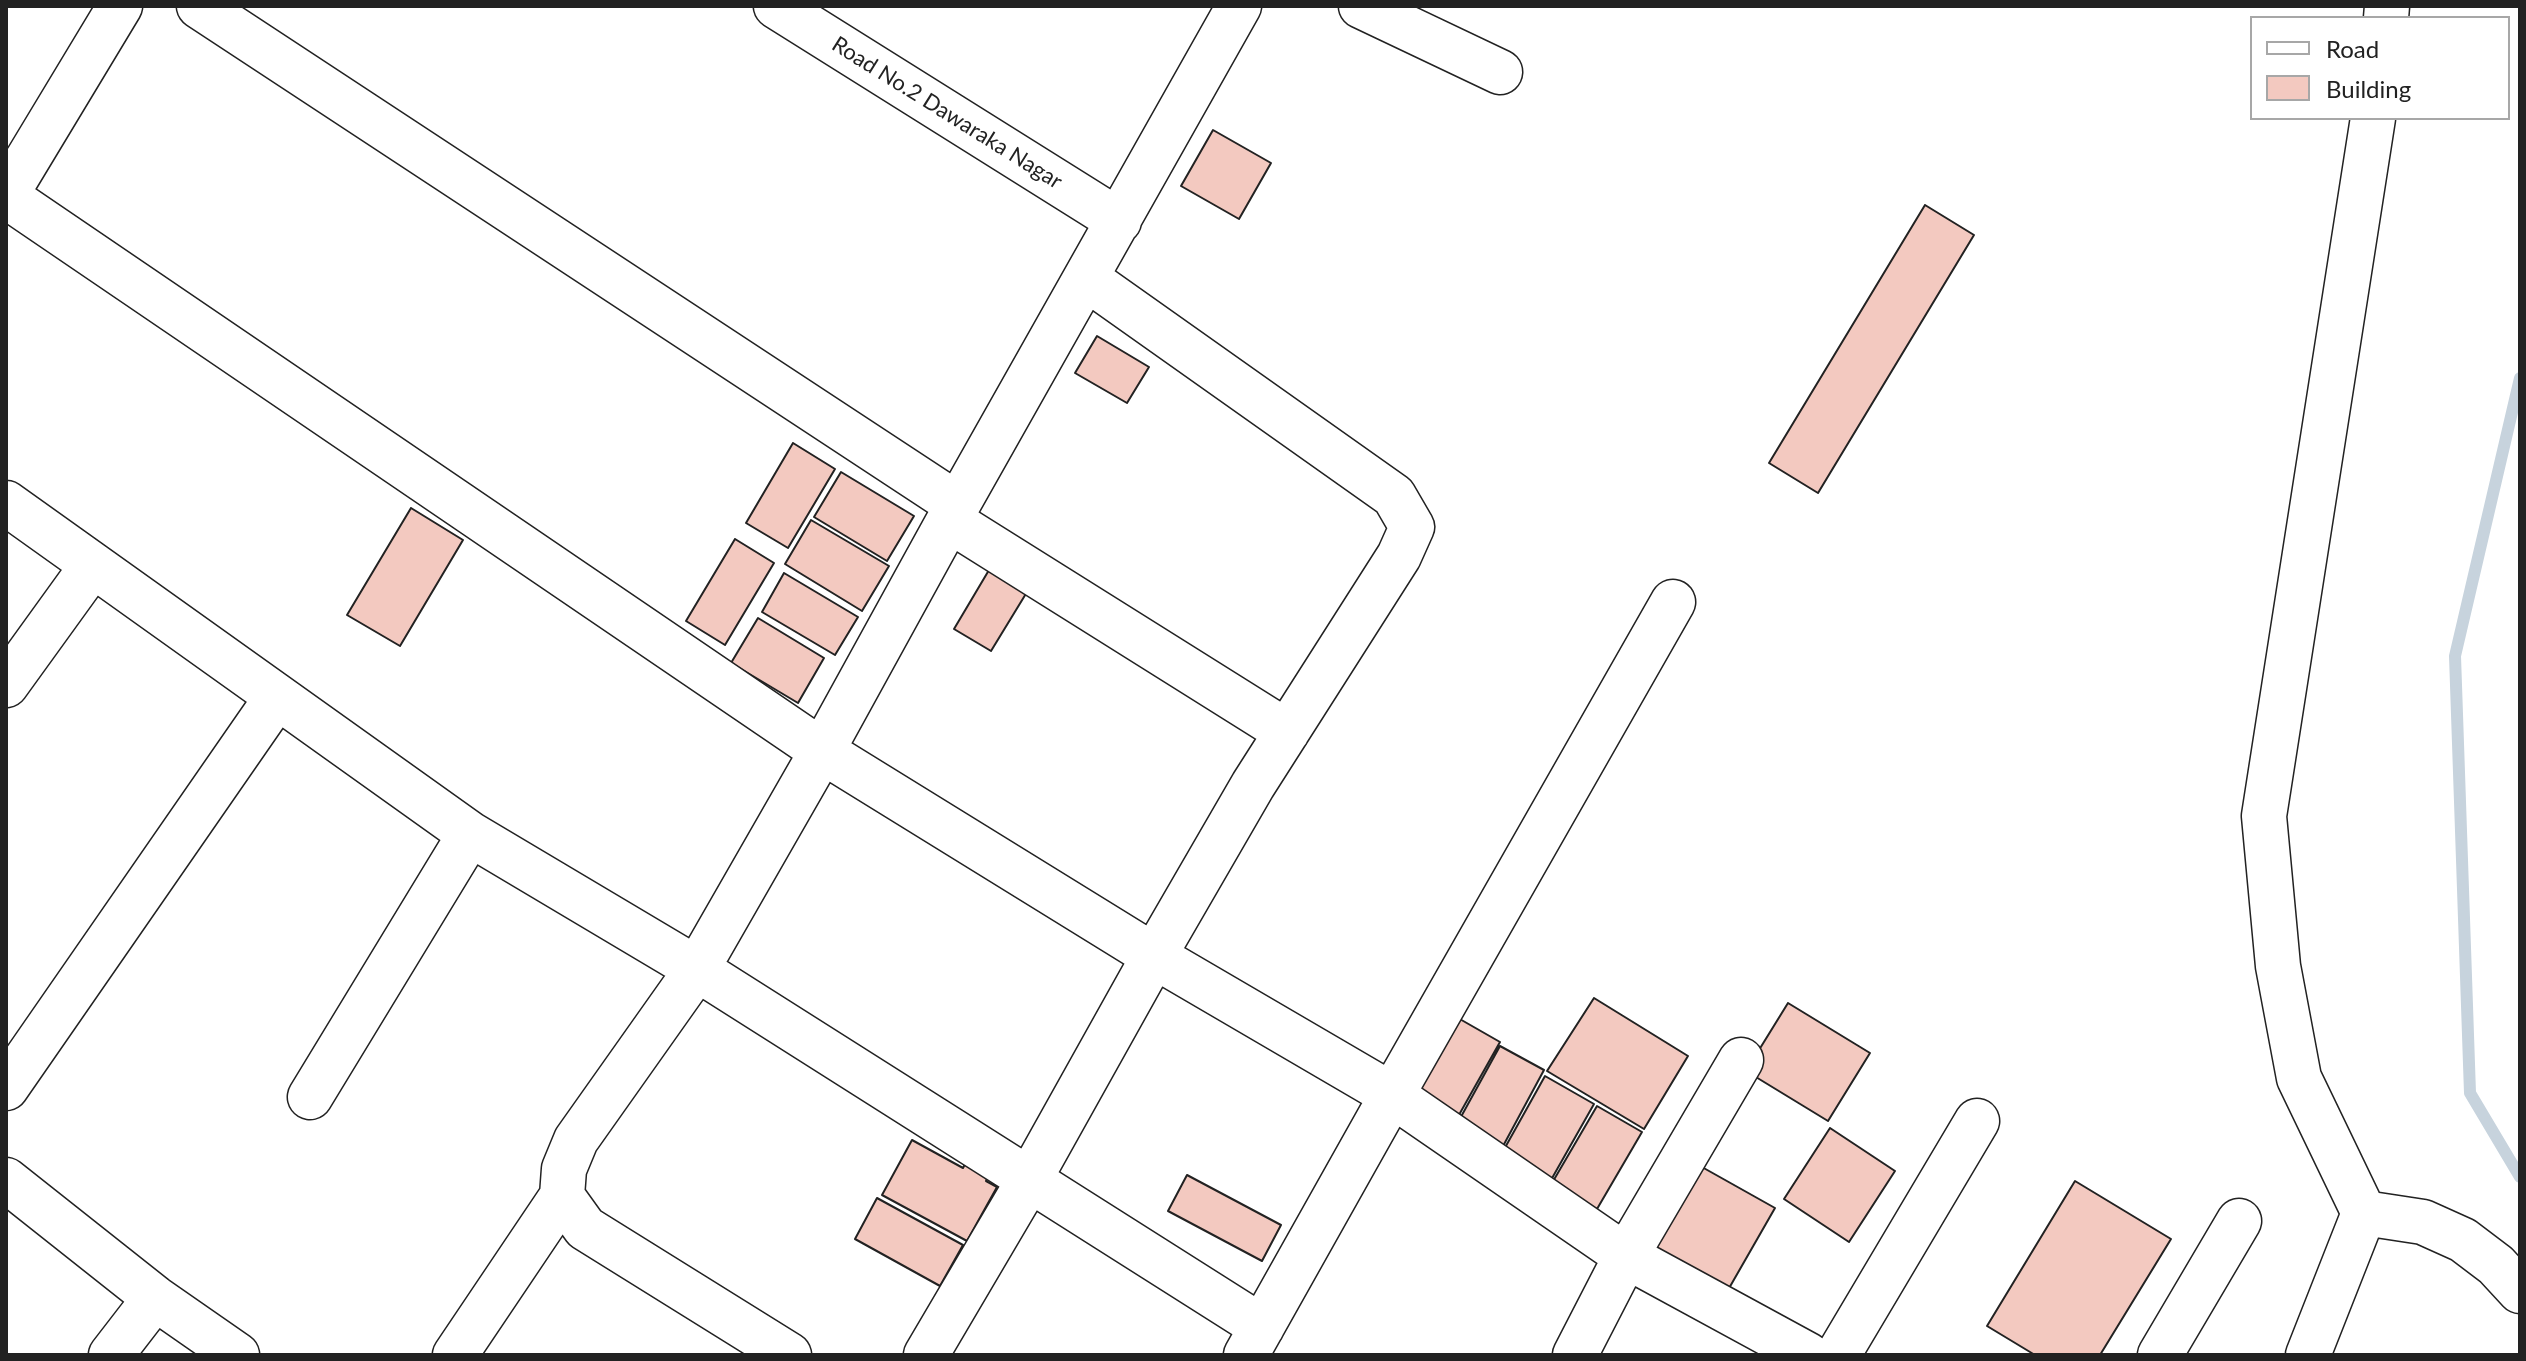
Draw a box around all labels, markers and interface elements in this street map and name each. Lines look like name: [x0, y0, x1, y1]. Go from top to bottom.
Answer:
legend: [2250, 16, 2510, 120]
street label: Road No.2 Dawaraka Nagar: [827, 31, 1067, 195]
text: Road: [2326, 34, 2379, 63]
text: Building: [2326, 74, 2411, 103]

